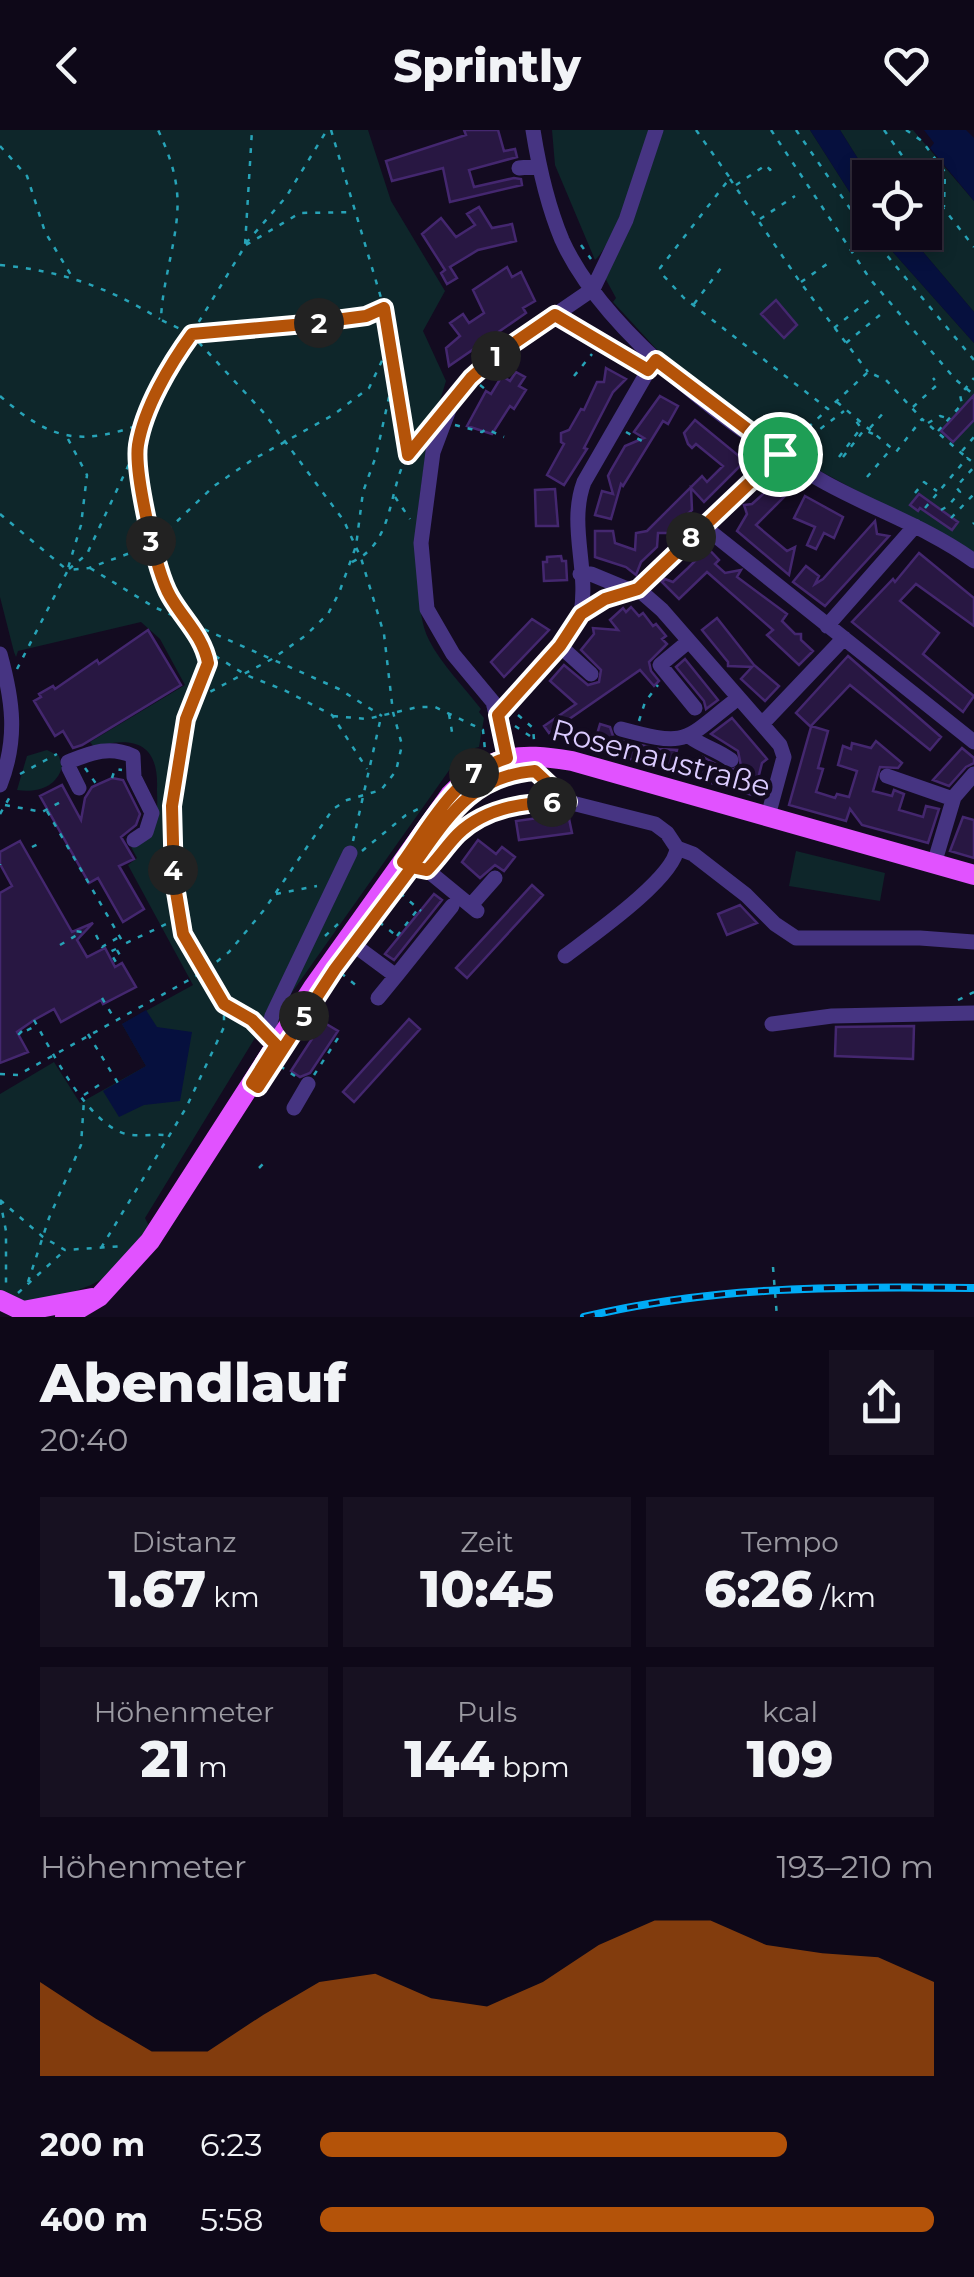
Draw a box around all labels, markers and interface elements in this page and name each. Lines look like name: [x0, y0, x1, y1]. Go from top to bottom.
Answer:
icon: back: [40, 38, 95, 93]
text: Sprintly: [393, 38, 581, 93]
icon: heart: [879, 38, 934, 93]
map controls: [852, 160, 942, 250]
button: locate: [852, 160, 942, 250]
pin: 2: [294, 298, 344, 348]
text: 2: [311, 306, 327, 340]
pin: 1: [471, 331, 521, 381]
text: 1: [491, 339, 501, 373]
pin: [738, 412, 823, 497]
icon: arrive: [753, 427, 808, 482]
pin: 8: [666, 512, 716, 562]
pin: 3: [126, 516, 176, 566]
text: 8: [682, 520, 700, 554]
text: 3: [143, 524, 159, 558]
street label: Rosenaustraße: [548, 711, 774, 805]
pin: 7: [449, 748, 499, 798]
text: 7: [465, 756, 483, 790]
pin: 6: [527, 777, 577, 827]
text: 6: [543, 785, 561, 819]
pin: 4: [148, 845, 198, 895]
text: 4: [163, 853, 183, 887]
pin: 5: [279, 991, 329, 1041]
text: 5: [296, 999, 312, 1033]
text: Abendlauf: [40, 1349, 346, 1416]
button: share: [829, 1350, 934, 1455]
text: 20:40: [40, 1420, 128, 1459]
text: Distanz: [132, 1525, 236, 1559]
text: Zeit: [460, 1525, 514, 1559]
text: Tempo: [741, 1525, 839, 1559]
text: 1.67: [108, 1559, 206, 1620]
text: 10:45: [420, 1559, 554, 1620]
text: 6:26: [704, 1559, 813, 1620]
text: km: [206, 1580, 260, 1614]
text: /km: [813, 1580, 876, 1614]
text: Höhenmeter: [94, 1695, 274, 1729]
text: Puls: [457, 1695, 517, 1729]
text: kcal: [762, 1695, 818, 1729]
text: 21: [140, 1729, 191, 1790]
text: 144: [404, 1729, 495, 1790]
text: 109: [747, 1729, 833, 1790]
text: m: [191, 1750, 228, 1784]
text: bpm: [495, 1750, 570, 1784]
text: Höhenmeter: [40, 1847, 247, 1886]
text: 193–210 m: [776, 1847, 934, 1886]
text: 200 m: [40, 2125, 145, 2164]
text: 6:23: [200, 2125, 263, 2164]
text: 400 m: [40, 2200, 148, 2239]
text: 5:58: [200, 2200, 263, 2239]

